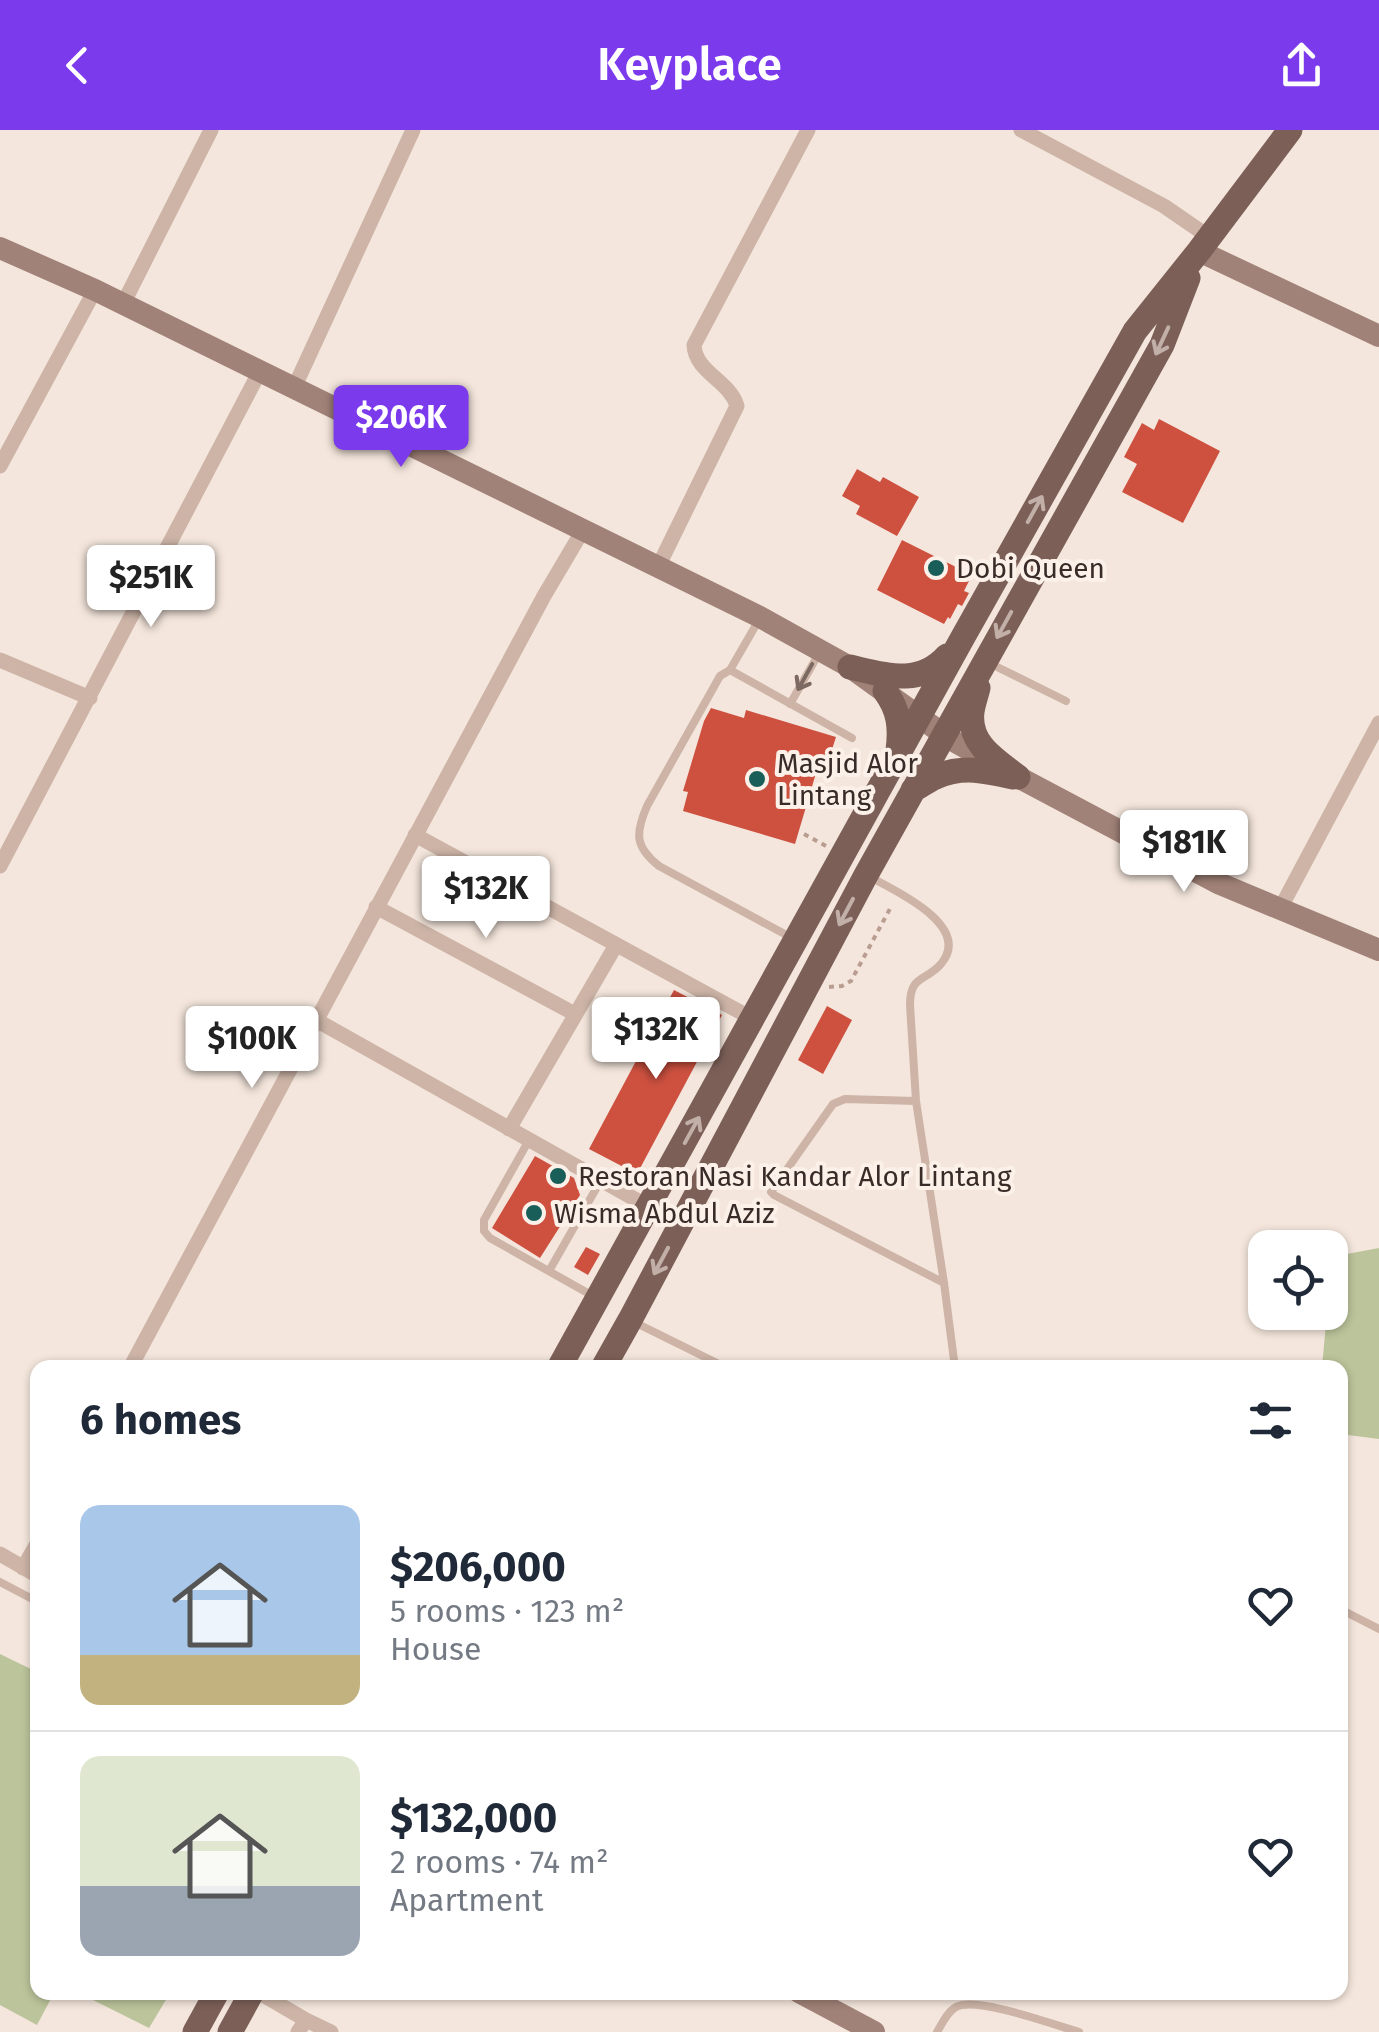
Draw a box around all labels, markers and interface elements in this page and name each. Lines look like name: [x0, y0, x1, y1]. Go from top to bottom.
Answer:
icon: back: [50, 38, 105, 93]
text: Keyplace: [597, 38, 782, 92]
icon: share: [1274, 38, 1329, 93]
one-way arrow: [1152, 325, 1171, 355]
pin: $206K: [331, 385, 471, 470]
text: $206K: [356, 398, 446, 436]
one-way arrow: [1025, 495, 1045, 524]
pin: $251K: [81, 545, 221, 630]
place label: Dobi Queen: [956, 552, 1105, 585]
marker: Dobi Queen: [925, 557, 947, 579]
text: $251K: [109, 558, 193, 596]
one-way arrow: [994, 609, 1014, 639]
one-way arrow: [795, 662, 815, 692]
place label: Masjid Alor Lintang: [777, 747, 918, 812]
marker: Masjid Alor Lintang: [746, 768, 768, 790]
pin: $181K: [1114, 810, 1254, 895]
text: $181K: [1142, 823, 1226, 861]
pin: $132K: [416, 856, 556, 941]
text: $132K: [444, 869, 528, 907]
one-way arrow: [836, 897, 855, 927]
pin: $132K: [586, 997, 726, 1082]
pin: $100K: [182, 1006, 322, 1091]
text: $132K: [614, 1010, 698, 1048]
text: $100K: [208, 1019, 296, 1057]
one-way arrow: [682, 1115, 702, 1145]
place label: Restoran Nasi Kandar Alor Lintang: [578, 1160, 1012, 1193]
marker: Restoran Nasi Kandar Alor Lintang: [547, 1165, 569, 1187]
place label: Wisma Abdul Aziz: [554, 1197, 775, 1230]
marker: Wisma Abdul Aziz: [523, 1202, 545, 1224]
map controls: [1248, 1230, 1348, 1330]
button: locate: [1248, 1230, 1348, 1330]
one-way arrow: [651, 1246, 671, 1276]
icon: filters: [1243, 1393, 1298, 1448]
text: 6 homes: [80, 1395, 241, 1445]
text: $206,000: [390, 1542, 566, 1592]
icon: home: [160, 1545, 280, 1665]
icon: heart: [1243, 1578, 1298, 1633]
text: 5 rooms · 123 m²: [390, 1592, 624, 1630]
text: House: [390, 1630, 481, 1668]
text: $132,000: [390, 1793, 557, 1843]
icon: home: [160, 1796, 280, 1916]
icon: heart: [1243, 1829, 1298, 1884]
text: 2 rooms · 74 m²: [390, 1843, 609, 1881]
text: Apartment: [390, 1881, 544, 1919]

